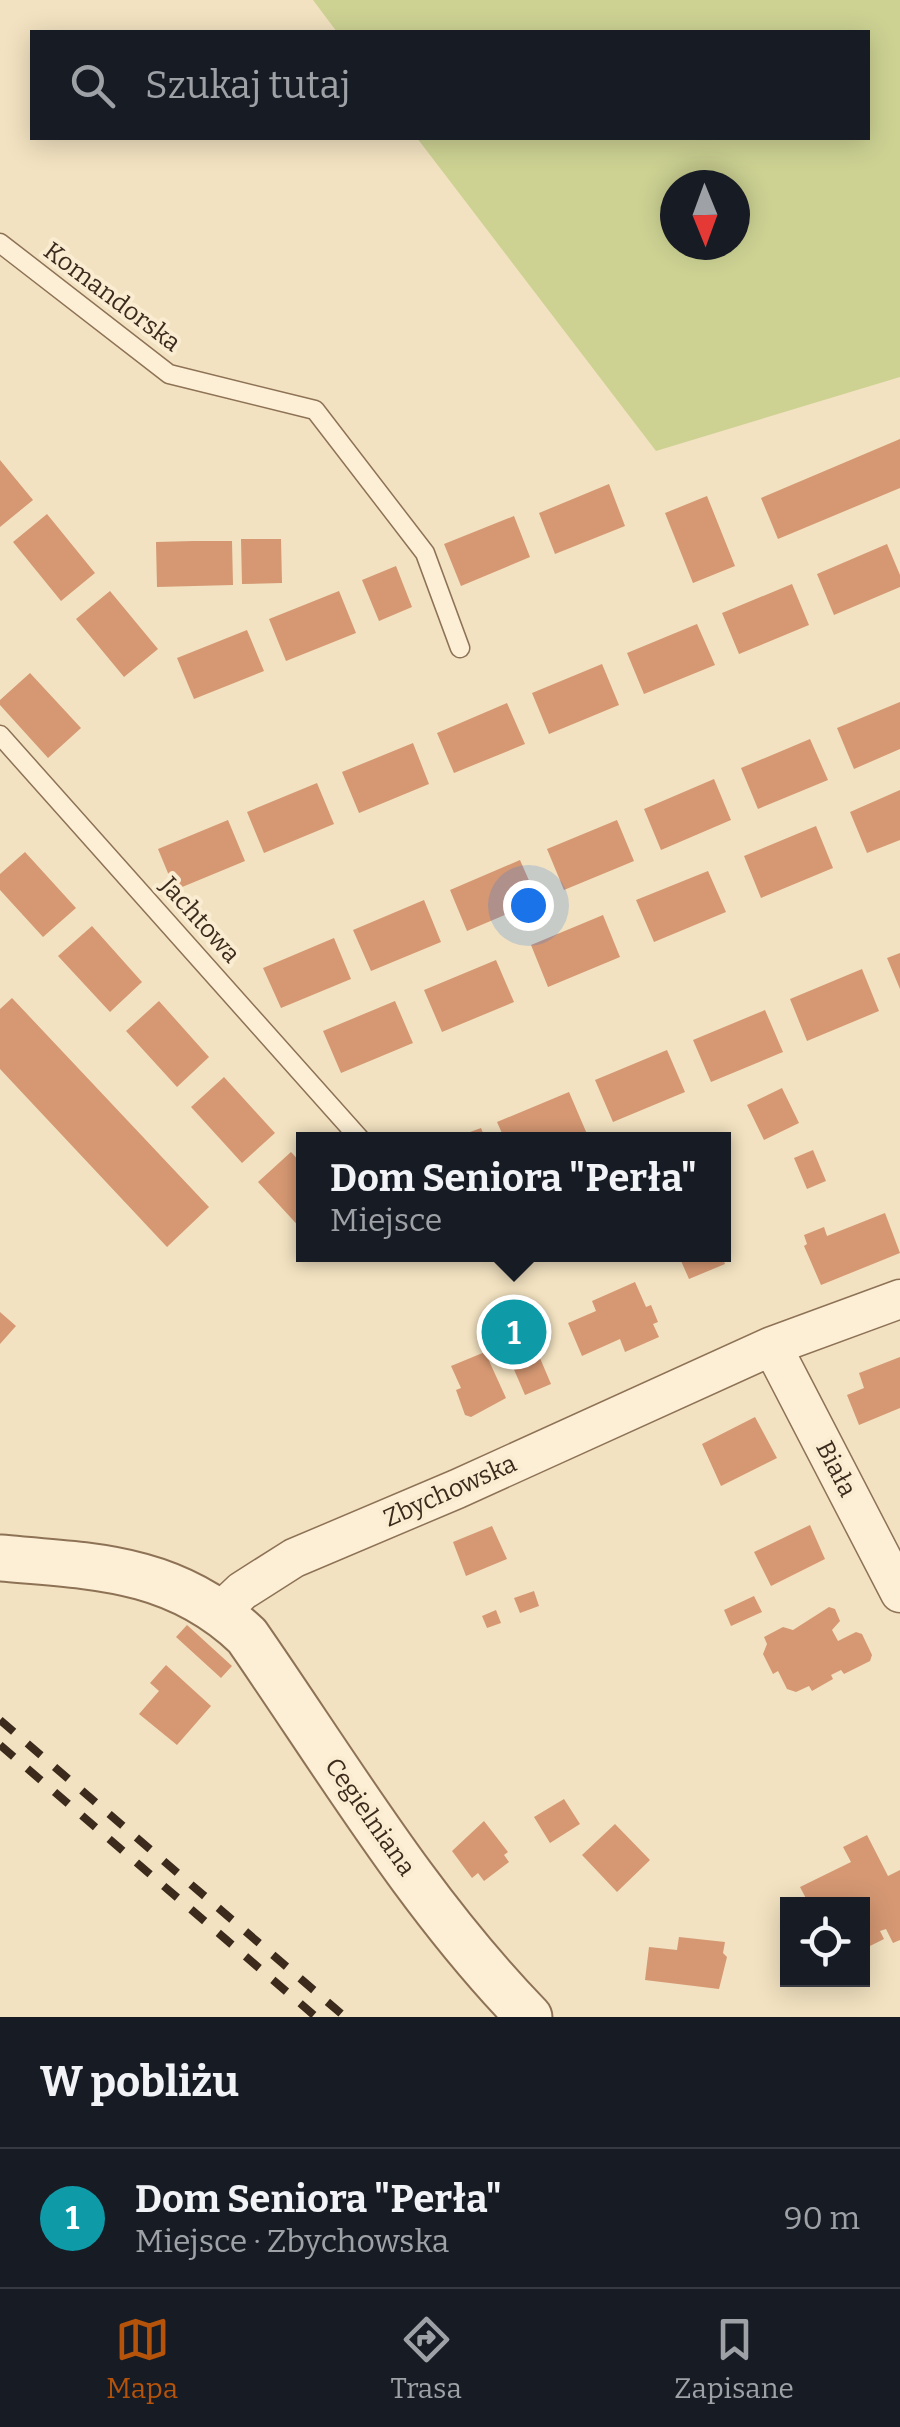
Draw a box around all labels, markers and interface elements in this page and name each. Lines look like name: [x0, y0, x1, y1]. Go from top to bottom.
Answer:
search box: [30, 30, 870, 140]
icon: search: [65, 58, 120, 113]
text: Szukaj tutaj: [145, 62, 351, 108]
north arrow: [660, 170, 750, 260]
street label: Komandorska: [38, 236, 187, 358]
street label: Jachtowa: [153, 870, 247, 969]
your location: [503, 880, 554, 931]
popup: [296, 1132, 731, 1262]
text: Dom Seniora "Perła": [330, 1155, 697, 1201]
text: Miejsce: [330, 1201, 442, 1239]
pin: 1: [482, 1294, 546, 1370]
street label: Biała: [809, 1436, 863, 1502]
street label: Zbychowska: [379, 1448, 521, 1534]
street label: Cegielniana: [318, 1752, 422, 1882]
map controls: [780, 1897, 870, 1987]
button: locate: [780, 1897, 870, 1987]
text: W pobliżu: [40, 2057, 239, 2107]
text: Dom Seniora "Perła": [135, 2176, 502, 2222]
text: 1: [66, 2199, 79, 2237]
text: 90 m: [784, 2199, 860, 2237]
text: Miejsce · Zbychowska: [135, 2222, 449, 2260]
tab: Mapa: [106, 2312, 178, 2405]
tab: Trasa: [391, 2312, 462, 2405]
tab: Zapisane: [674, 2312, 794, 2405]

